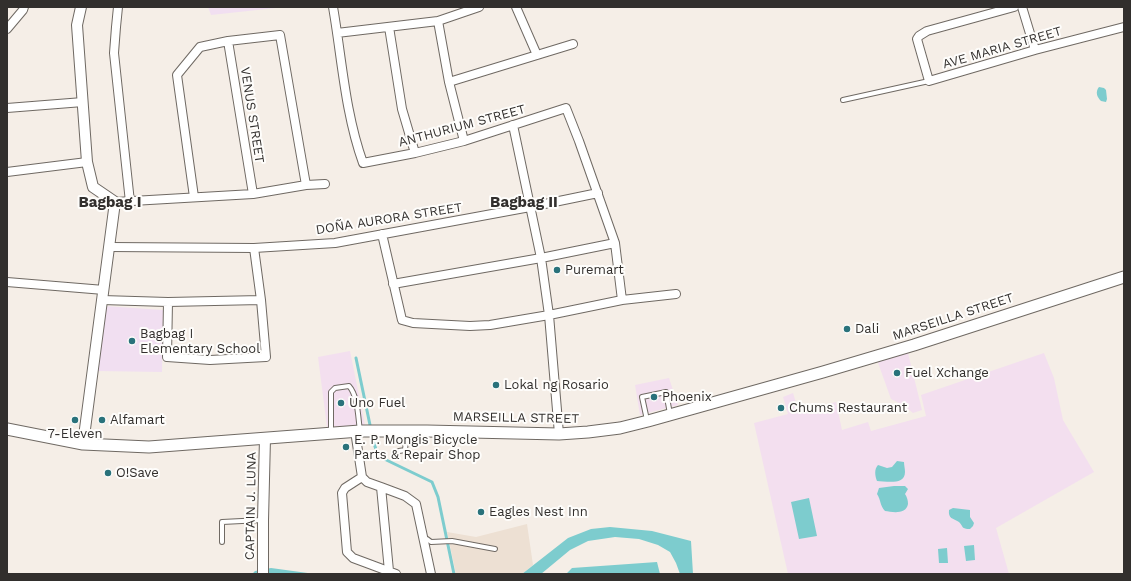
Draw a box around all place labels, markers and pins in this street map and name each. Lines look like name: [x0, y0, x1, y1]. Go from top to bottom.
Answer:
place label: Puremart: [565, 262, 624, 278]
marker: Puremart: [552, 265, 562, 275]
place label: Dali: [855, 321, 879, 337]
marker: Dali: [842, 324, 852, 334]
place label: Bagbag I Elementary School: [140, 326, 260, 357]
marker: Bagbag I Elementary School: [127, 336, 137, 346]
place label: Fuel Xchange: [905, 365, 989, 381]
marker: Fuel Xchange: [892, 368, 902, 378]
place label: Lokal ng Rosario: [504, 377, 609, 393]
marker: Lokal ng Rosario: [491, 380, 501, 390]
place label: Phoenix: [662, 389, 712, 405]
marker: Phoenix: [649, 392, 659, 402]
place label: Uno Fuel: [349, 395, 405, 411]
marker: Uno Fuel: [336, 398, 346, 408]
place label: Chums Restaurant: [789, 400, 907, 416]
marker: Chums Restaurant: [776, 403, 786, 413]
place label: Alfamart: [110, 412, 165, 428]
marker: 7-Eleven: [70, 415, 80, 425]
marker: Alfamart: [97, 415, 107, 425]
place label: 7-Eleven: [47, 426, 103, 442]
place label: E. P. Mongis Bicycle Parts & Repair Shop: [354, 432, 480, 463]
marker: E. P. Mongis Bicycle Parts & Repair Shop: [341, 442, 351, 452]
place label: O!Save: [116, 465, 159, 481]
marker: O!Save: [103, 468, 113, 478]
place label: Eagles Nest Inn: [489, 504, 588, 520]
marker: Eagles Nest Inn: [476, 507, 486, 517]

